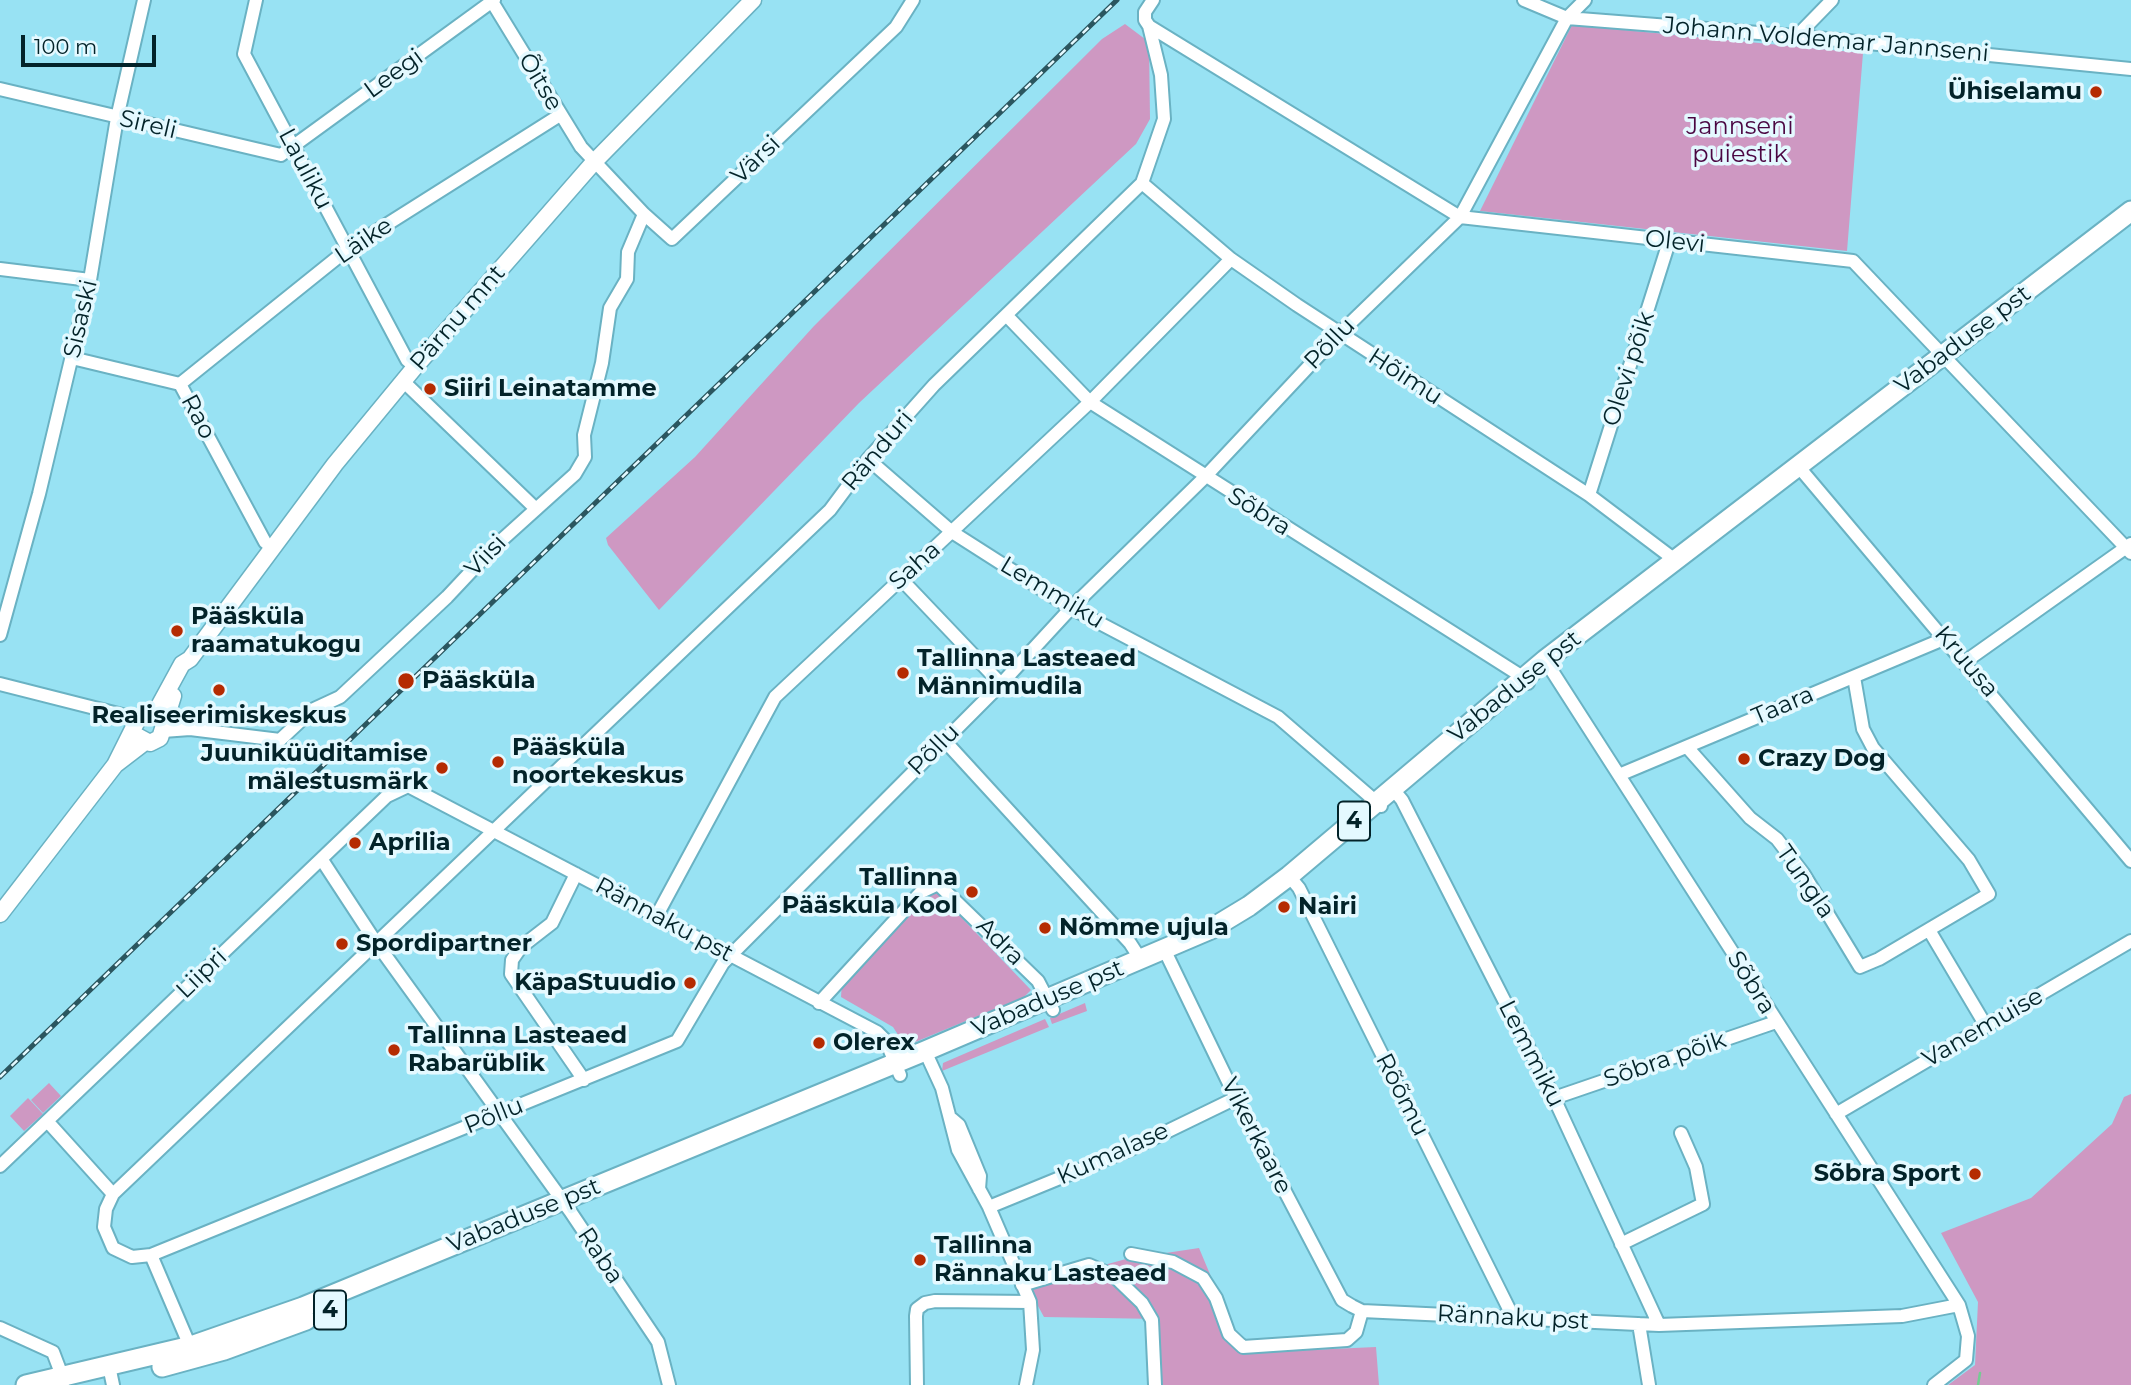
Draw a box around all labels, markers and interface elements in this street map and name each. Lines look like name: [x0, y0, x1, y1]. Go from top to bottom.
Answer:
street label: Johann Voldemar Jannseni: [1662, 11, 1990, 69]
scale bar: [24, 21, 159, 65]
text: 100 m: [34, 34, 97, 59]
street label: Leegi: [359, 43, 429, 105]
street label: Õitse: [512, 48, 568, 116]
place label: Ühiselamu: [1948, 78, 2082, 106]
marker: Ühiselamu: [2088, 84, 2104, 100]
street label: Sireli: [117, 104, 179, 146]
park label: Jannseni puiestik: [1686, 113, 1794, 169]
street label: Lauliku: [272, 124, 338, 214]
street label: Värsi: [725, 130, 787, 190]
street label: Läike: [330, 211, 398, 271]
street label: Olevi: [1644, 225, 1706, 259]
street label: Pärnu mnt: [404, 259, 512, 377]
street label: Sisaski: [58, 277, 104, 361]
street label: Vabaduse pst: [1889, 280, 2037, 400]
street label: Olevi põik: [1597, 308, 1661, 430]
street label: Põllu: [1298, 312, 1362, 376]
street label: Hõimu: [1363, 342, 1447, 412]
place label: Siiri Leinatamme: [444, 375, 657, 403]
marker: Siiri Leinatamme: [422, 381, 438, 397]
street label: Rao: [174, 390, 222, 444]
street label: Ränduri: [836, 405, 920, 497]
street label: Sõbra: [1222, 482, 1296, 542]
street label: Viisi: [459, 529, 513, 583]
street label: Saha: [883, 535, 947, 597]
street label: Lemmiku: [995, 551, 1109, 635]
place label: Pääsküla raamatukogu: [191, 603, 361, 659]
street label: Kruusa: [1928, 620, 2004, 704]
marker: Pääsküla raamatukogu: [169, 623, 185, 639]
street label: Vabaduse pst: [1443, 625, 1587, 749]
place label: Tallinna Lasteaed Männimudila: [917, 645, 1136, 701]
marker: Tallinna Lasteaed Männimudila: [895, 665, 911, 681]
place label: Pääsküla: [422, 667, 535, 695]
marker: Pääsküla: [396, 671, 416, 691]
street label: Taara: [1748, 680, 1818, 732]
marker: Realiseerimiskeskus: [211, 682, 227, 698]
place label: Realiseerimiskeskus: [91, 702, 347, 730]
street label: Põllu: [902, 718, 966, 782]
place label: Pääsküla noortekeskus: [512, 734, 684, 790]
place label: Juuniküüditamise mälestusmärk: [201, 740, 428, 796]
place label: Crazy Dog: [1758, 745, 1886, 773]
marker: Crazy Dog: [1736, 751, 1752, 767]
marker: Pääsküla noortekeskus: [490, 754, 506, 770]
marker: Juuniküüditamise mälestusmärk: [434, 760, 450, 776]
road number: 4: [1338, 802, 1370, 841]
place label: Aprilia: [369, 829, 451, 857]
marker: Aprilia: [347, 835, 363, 851]
street label: Tungla: [1769, 840, 1841, 924]
place label: Tallinna Pääsküla Kool: [782, 864, 958, 920]
street label: Rännaku pst: [590, 872, 738, 968]
marker: Tallinna Pääsküla Kool: [964, 884, 980, 900]
place label: Nairi: [1298, 893, 1357, 921]
marker: Nairi: [1276, 899, 1292, 915]
street label: Adra: [970, 912, 1030, 972]
place label: Nõmme ujula: [1059, 914, 1229, 942]
marker: Nõmme ujula: [1037, 920, 1053, 936]
place label: Spordipartner: [356, 930, 532, 958]
marker: Spordipartner: [334, 936, 350, 952]
street label: Liipri: [171, 943, 233, 1005]
street label: Sõbra: [1721, 946, 1781, 1020]
street label: Vabaduse pst: [968, 954, 1128, 1044]
place label: KäpaStuudio: [514, 969, 676, 997]
marker: KäpaStuudio: [682, 975, 698, 991]
street label: Vanemuise: [1918, 982, 2048, 1074]
street label: Lemmiku: [1492, 996, 1570, 1112]
place label: Tallinna Lasteaed Rabarüblik: [408, 1022, 627, 1078]
street label: Sõbra põik: [1600, 1026, 1730, 1094]
place label: Olerex: [833, 1029, 915, 1057]
marker: Olerex: [811, 1035, 827, 1051]
marker: Tallinna Lasteaed Rabarüblik: [386, 1042, 402, 1058]
street label: Rõõmu: [1369, 1049, 1435, 1141]
street label: Vikerkaare: [1214, 1073, 1298, 1199]
street label: Põllu: [460, 1091, 528, 1141]
street label: Kumalase: [1053, 1117, 1173, 1191]
place label: Sõbra Sport: [1814, 1160, 1961, 1188]
marker: Sõbra Sport: [1967, 1166, 1983, 1182]
street label: Vabaduse pst: [443, 1172, 605, 1260]
street label: Raba: [571, 1222, 629, 1290]
place label: Tallinna Rännaku Lasteaed: [934, 1232, 1167, 1288]
marker: Tallinna Rännaku Lasteaed: [912, 1252, 928, 1268]
road number: 4: [314, 1290, 346, 1330]
street label: Rännaku pst: [1436, 1300, 1590, 1336]

